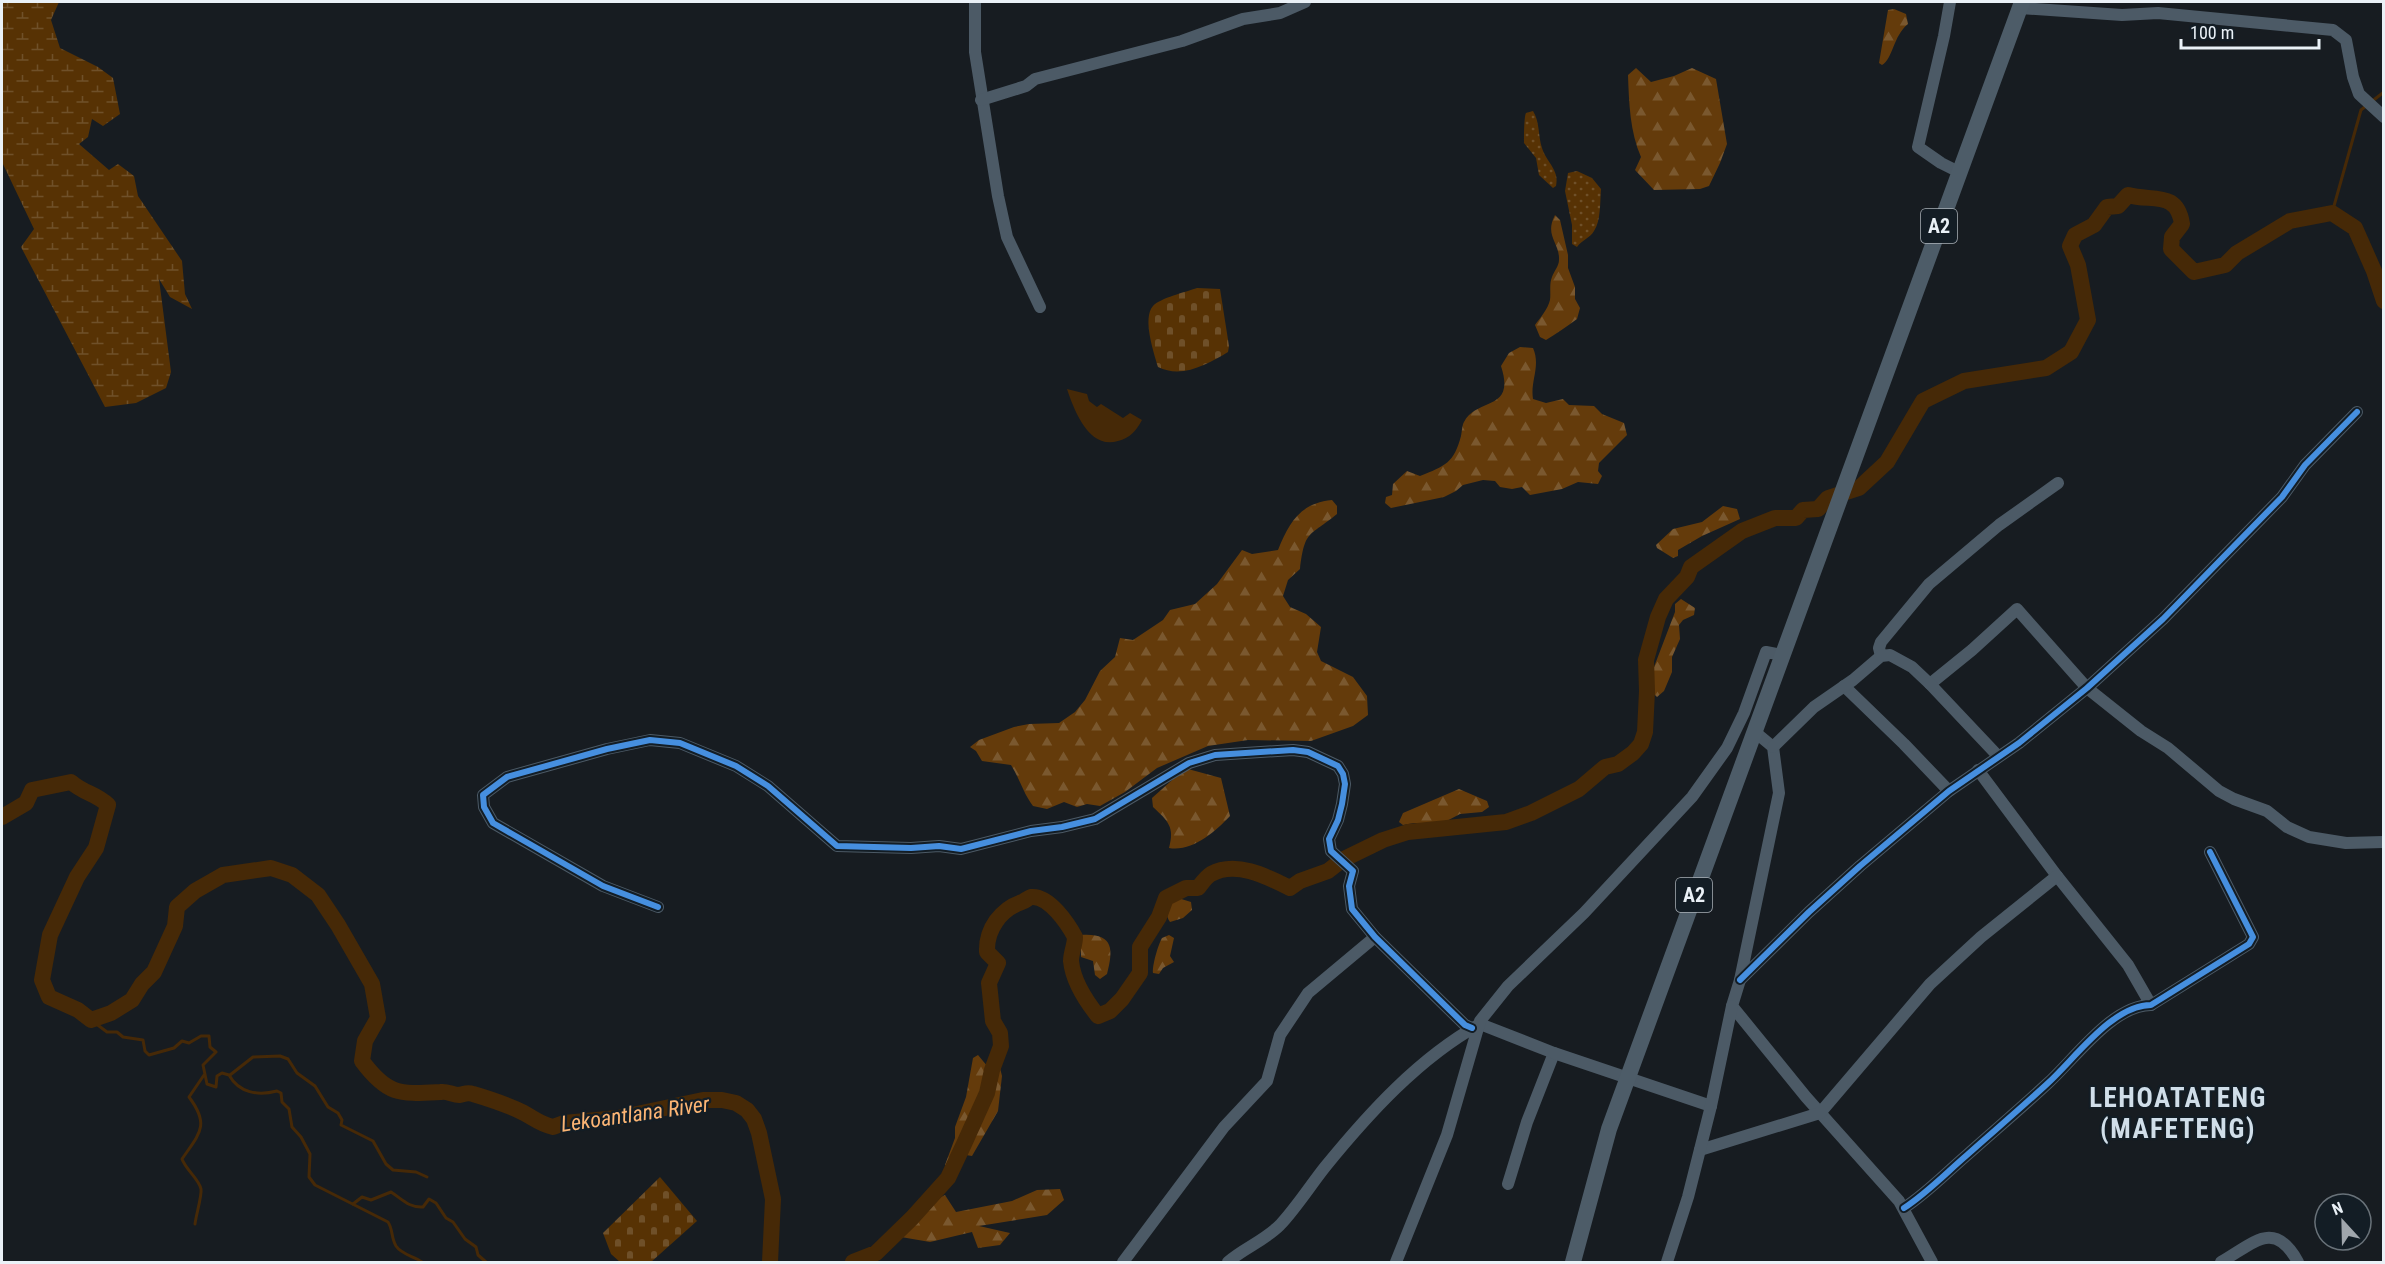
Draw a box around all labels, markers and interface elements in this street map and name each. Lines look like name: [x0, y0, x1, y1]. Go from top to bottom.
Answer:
scale bar: [2181, 12, 2319, 50]
text: 100 m: [2190, 22, 2234, 43]
road number: A2: [1921, 209, 1957, 243]
road number: A2: [1676, 878, 1712, 912]
district label: LEHOATATENG (MAFETENG): [2089, 1082, 2267, 1145]
water label: Lekoantlana River: [559, 1091, 711, 1137]
north arrow: [2313, 1192, 2373, 1252]
text: N: [2329, 1198, 2346, 1219]

